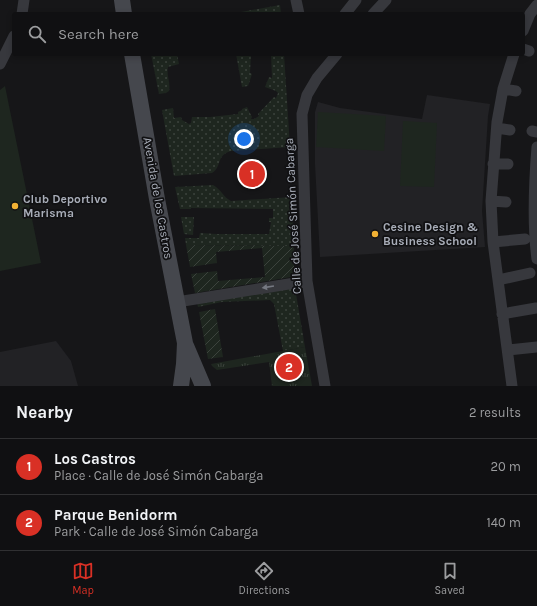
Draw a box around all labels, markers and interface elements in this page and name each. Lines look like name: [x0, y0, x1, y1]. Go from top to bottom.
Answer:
search box: [12, 12, 525, 56]
icon: search: [26, 23, 48, 45]
text: Search here: [58, 25, 139, 43]
your location: [234, 129, 254, 149]
street label: Avenida de los Castros: [140, 136, 176, 260]
street label: Calle de José Simón Cabarga: [282, 138, 304, 294]
pin: 1: [239, 159, 265, 189]
place label: Club Deportivo Marisma: [23, 192, 108, 220]
marker: Club Deportivo Marisma: [10, 201, 20, 211]
place label: Cesine Design & Business School: [383, 220, 478, 248]
marker: Cesine Design & Business School: [370, 229, 380, 239]
one-way arrow: [262, 285, 274, 291]
pin: 2: [276, 352, 302, 382]
text: Nearby: [16, 402, 73, 422]
text: 2 results: [469, 405, 521, 420]
text: Los Castros: [54, 450, 136, 468]
text: 1: [27, 459, 31, 474]
text: 20 m: [491, 459, 521, 474]
text: Place · Calle de José Simón Cabarga: [54, 468, 263, 483]
text: Parque Benidorm: [54, 506, 177, 524]
text: 2: [25, 515, 33, 530]
text: 140 m: [486, 515, 521, 530]
text: Park · Calle de José Simón Cabarga: [54, 524, 258, 539]
tab: Map: [72, 560, 94, 597]
tab: Directions: [238, 560, 290, 597]
tab: Saved: [434, 560, 465, 597]

